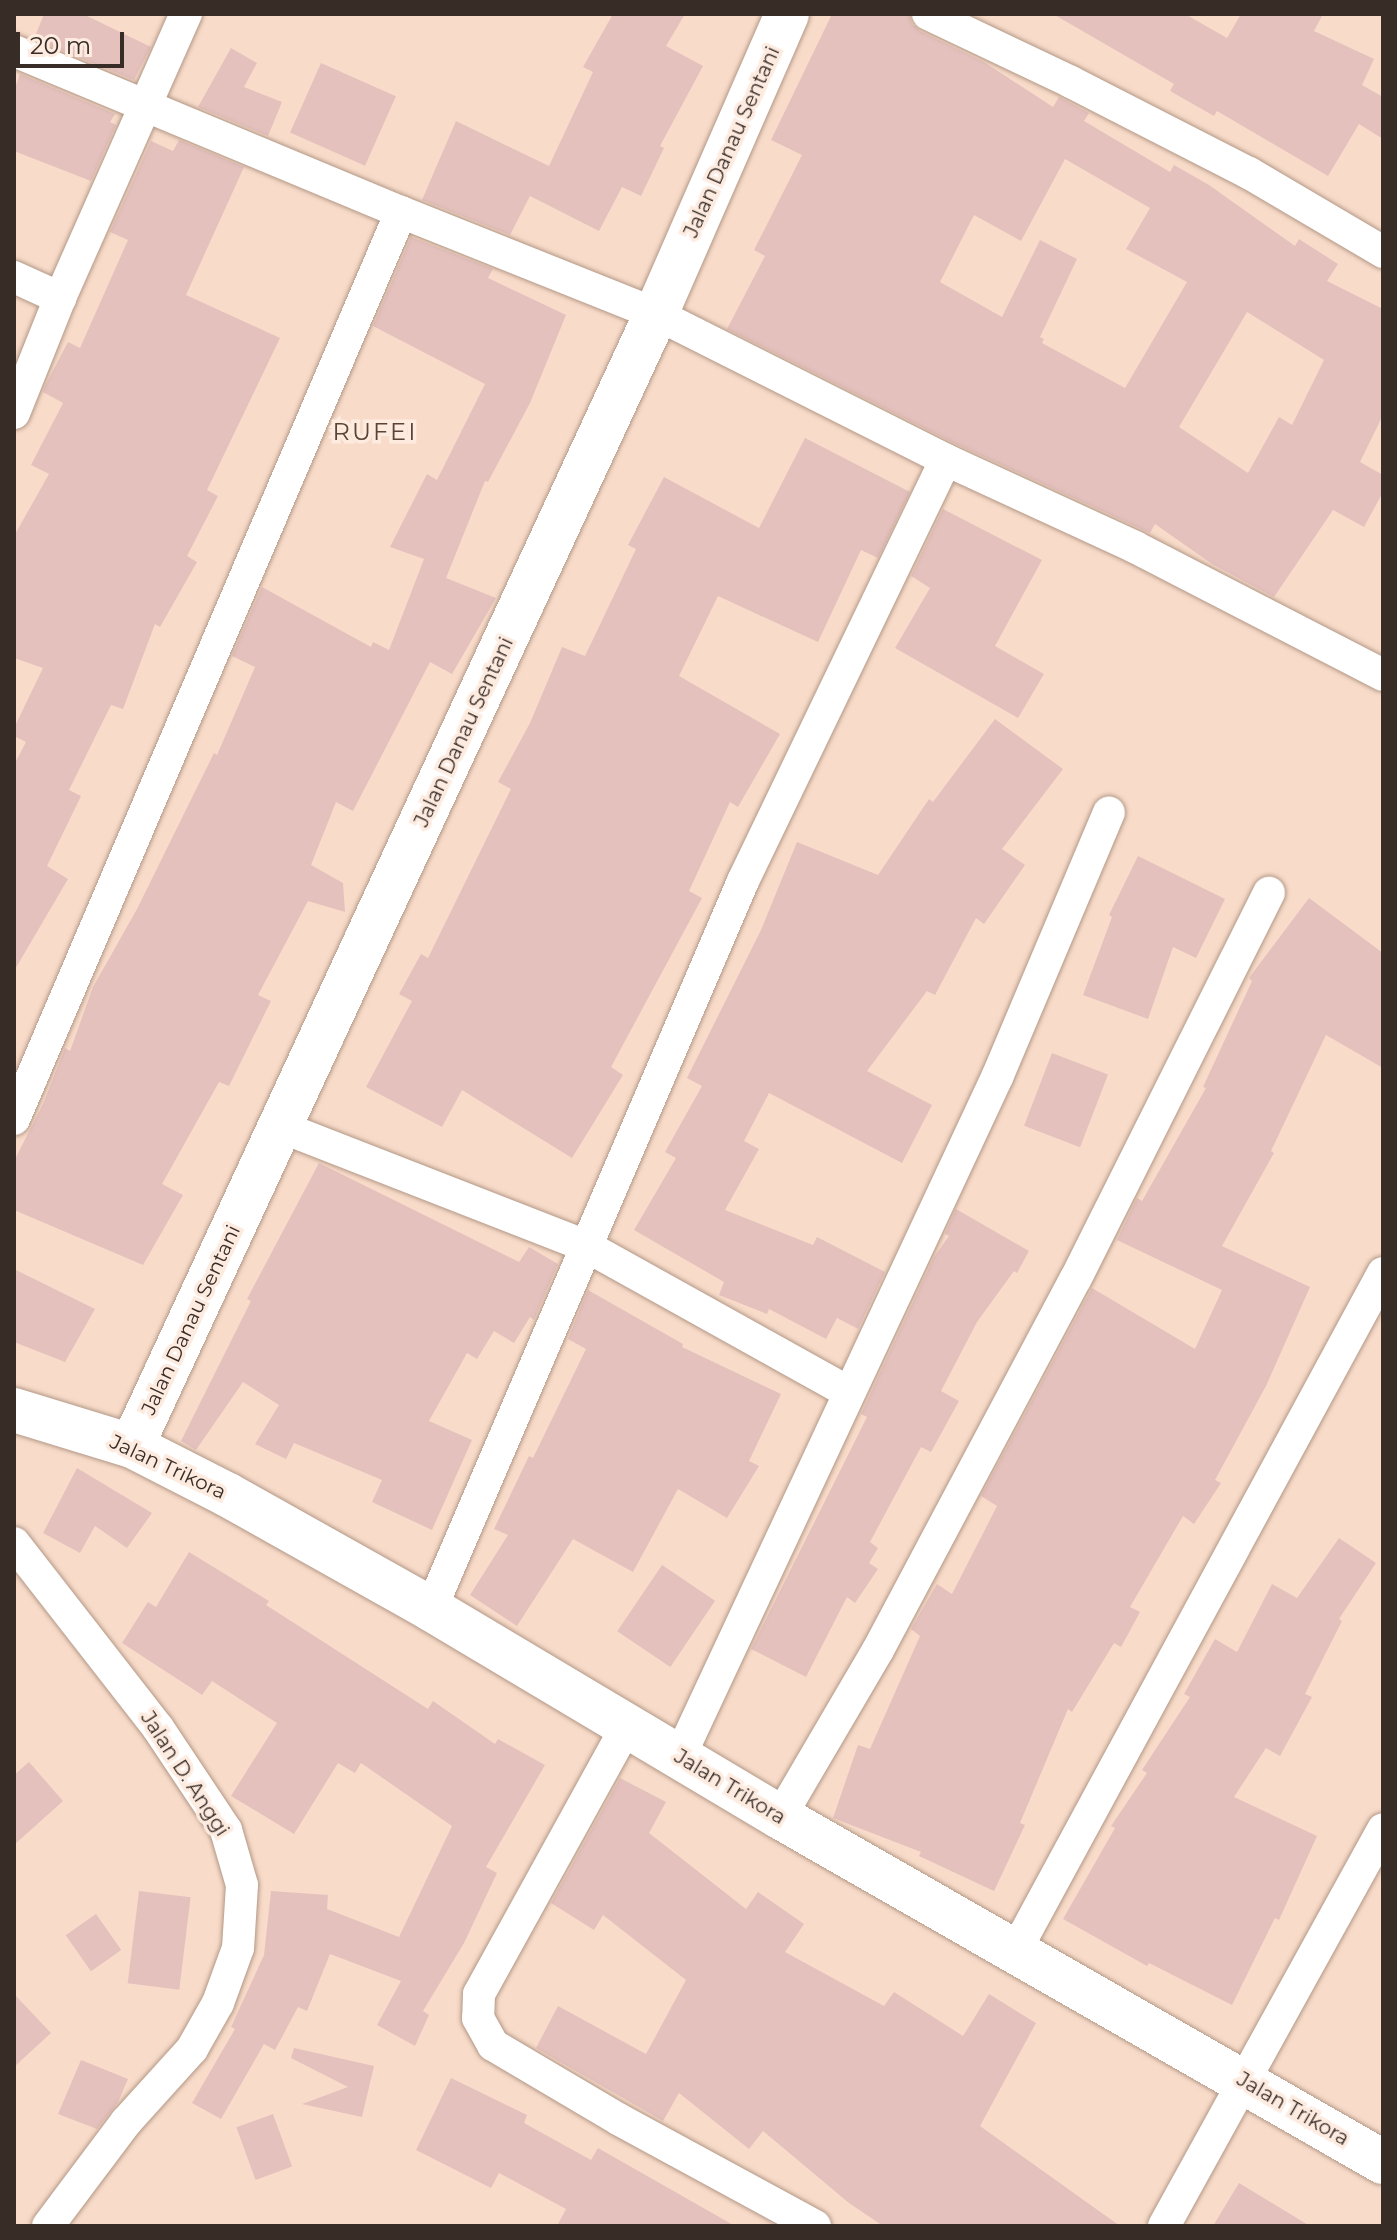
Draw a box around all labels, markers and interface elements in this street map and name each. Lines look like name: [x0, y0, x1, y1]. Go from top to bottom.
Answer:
scale bar: [20, 16, 128, 66]
text: 20 m: [30, 31, 91, 60]
street label: Jalan Danau Sentani: [679, 43, 785, 241]
district label: RUFEI: [333, 418, 417, 446]
street label: Jalan Danau Sentani: [410, 633, 518, 831]
street label: Jalan Danau Sentani: [137, 1221, 245, 1419]
street label: Jalan Trikora: [106, 1430, 230, 1504]
street label: Jalan D. Anggi: [136, 1707, 234, 1841]
street label: Jalan Trikora: [670, 1744, 790, 1830]
street label: Jalan Trikora: [1233, 2067, 1353, 2151]

